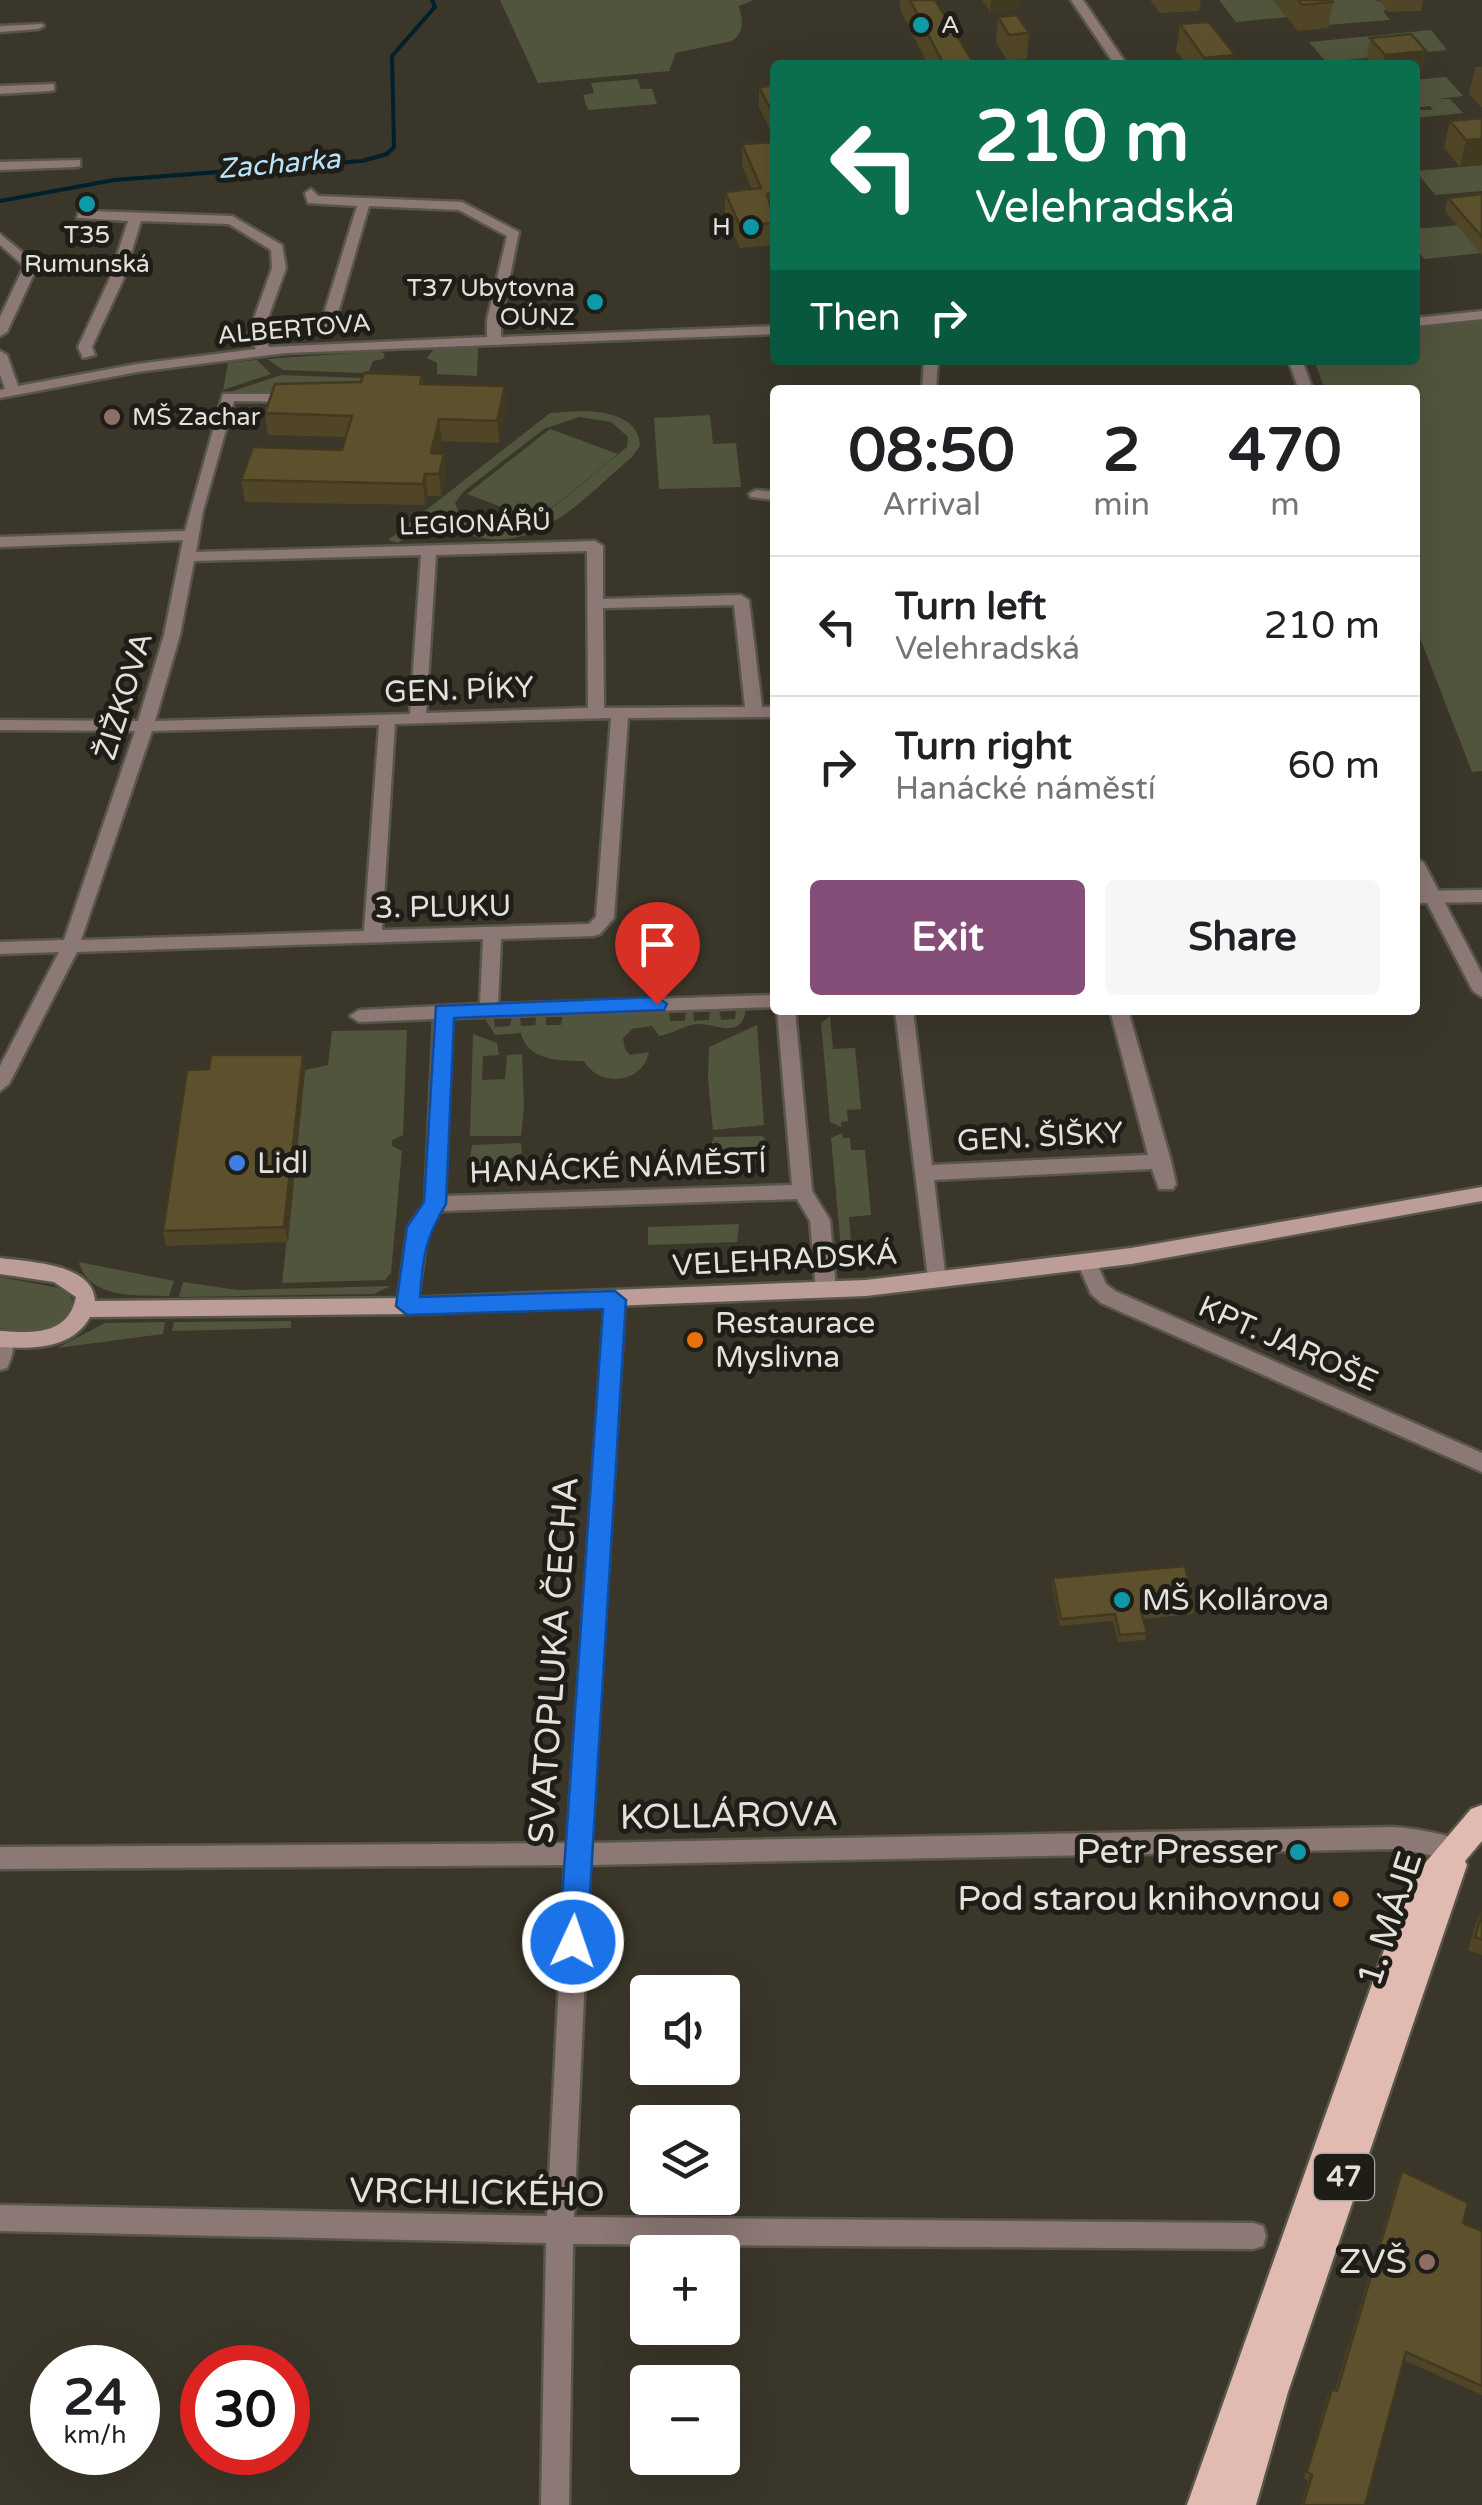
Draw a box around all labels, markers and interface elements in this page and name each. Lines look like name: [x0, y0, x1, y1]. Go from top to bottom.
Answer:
place label: A: [941, 10, 960, 40]
marker: A: [910, 14, 932, 36]
text: 210 m: [975, 96, 1189, 180]
icon: left: [810, 100, 940, 230]
water label: Zacharka: [216, 142, 343, 186]
text: Velehradská: [975, 181, 1235, 235]
marker: T35 Rumunská: [76, 193, 98, 215]
place label: H: [712, 212, 731, 242]
marker: H: [740, 216, 762, 238]
place label: T35 Rumunská: [24, 220, 150, 279]
place label: T37 Ubytovna OÚNZ: [407, 273, 575, 332]
icon: right: [921, 290, 976, 345]
marker: T37 Ubytovna OÚNZ: [584, 291, 606, 313]
text: Then: [810, 295, 901, 341]
street label: ALBERTOVA: [216, 307, 372, 351]
place label: MŠ Zachar: [132, 402, 261, 432]
marker: MŠ Zachar: [101, 406, 123, 428]
text: 08:50: [848, 415, 1015, 487]
text: 2: [1103, 415, 1140, 487]
text: 470: [1228, 415, 1342, 487]
text: Arrival: [882, 486, 981, 524]
text: min: [1093, 486, 1150, 524]
text: m: [1270, 486, 1300, 524]
street label: LEGIONÁŘŮ: [399, 506, 551, 542]
text: Turn left: [895, 584, 1046, 630]
icon: left: [810, 599, 865, 654]
text: 210 m: [1264, 603, 1380, 649]
street label: ŽIŽKOVA: [87, 628, 161, 764]
text: Velehradská: [895, 630, 1080, 668]
street label: GEN. PÍKY: [384, 669, 534, 711]
text: Turn right: [895, 724, 1072, 770]
icon: right: [810, 739, 865, 794]
text: 60 m: [1288, 743, 1380, 789]
text: Hanácké náměstí: [895, 770, 1156, 808]
button: Exit: [810, 880, 1085, 995]
button: Share: [1105, 880, 1380, 995]
street label: 3. PLUKU: [374, 887, 512, 927]
pin: [615, 902, 700, 1005]
icon: arrive: [630, 917, 685, 972]
street label: GEN. ŠIŠKY: [956, 1114, 1124, 1160]
street label: HANÁCKÉ NÁMĚSTÍ: [469, 1144, 767, 1192]
place label: Lidl: [257, 1145, 308, 1182]
marker: Lidl: [226, 1152, 248, 1174]
street label: VELEHRADSKÁ: [671, 1236, 899, 1284]
street label: KPT. JAROŠE: [1193, 1288, 1383, 1400]
place label: Restaurace Myslivna: [715, 1305, 875, 1376]
marker: Restaurace Myslivna: [684, 1329, 706, 1351]
street label: SVATOPLUKA ČECHA: [520, 1475, 588, 1845]
place label: MŠ Kollárova: [1142, 1582, 1329, 1619]
marker: MŠ Kollárova: [1111, 1589, 1133, 1611]
street label: KOLLÁROVA: [620, 1793, 838, 1839]
place label: Petr Presser: [1077, 1831, 1279, 1873]
marker: Petr Presser: [1287, 1841, 1309, 1863]
street label: 1. MÁJE: [1349, 1847, 1431, 1991]
place label: Pod starou knihovnou: [957, 1878, 1321, 1920]
marker: Pod starou knihovnou: [1330, 1888, 1352, 1910]
position arrow: [521, 1890, 625, 1994]
map controls: [630, 1975, 740, 2475]
button: sound: [630, 1975, 740, 2085]
button: layers: [630, 2105, 740, 2215]
road number: 47: [1314, 2154, 1374, 2200]
street label: VRCHLICKÉHO: [349, 2170, 605, 2216]
button: +: [630, 2235, 740, 2345]
place label: ZVŠ: [1339, 2241, 1407, 2283]
marker: ZVŠ: [1416, 2251, 1438, 2273]
speed limit sign: 30: [180, 2345, 310, 2475]
button: −: [630, 2365, 740, 2475]
text: 24: [64, 2368, 126, 2428]
text: km/h: [64, 2420, 126, 2450]

